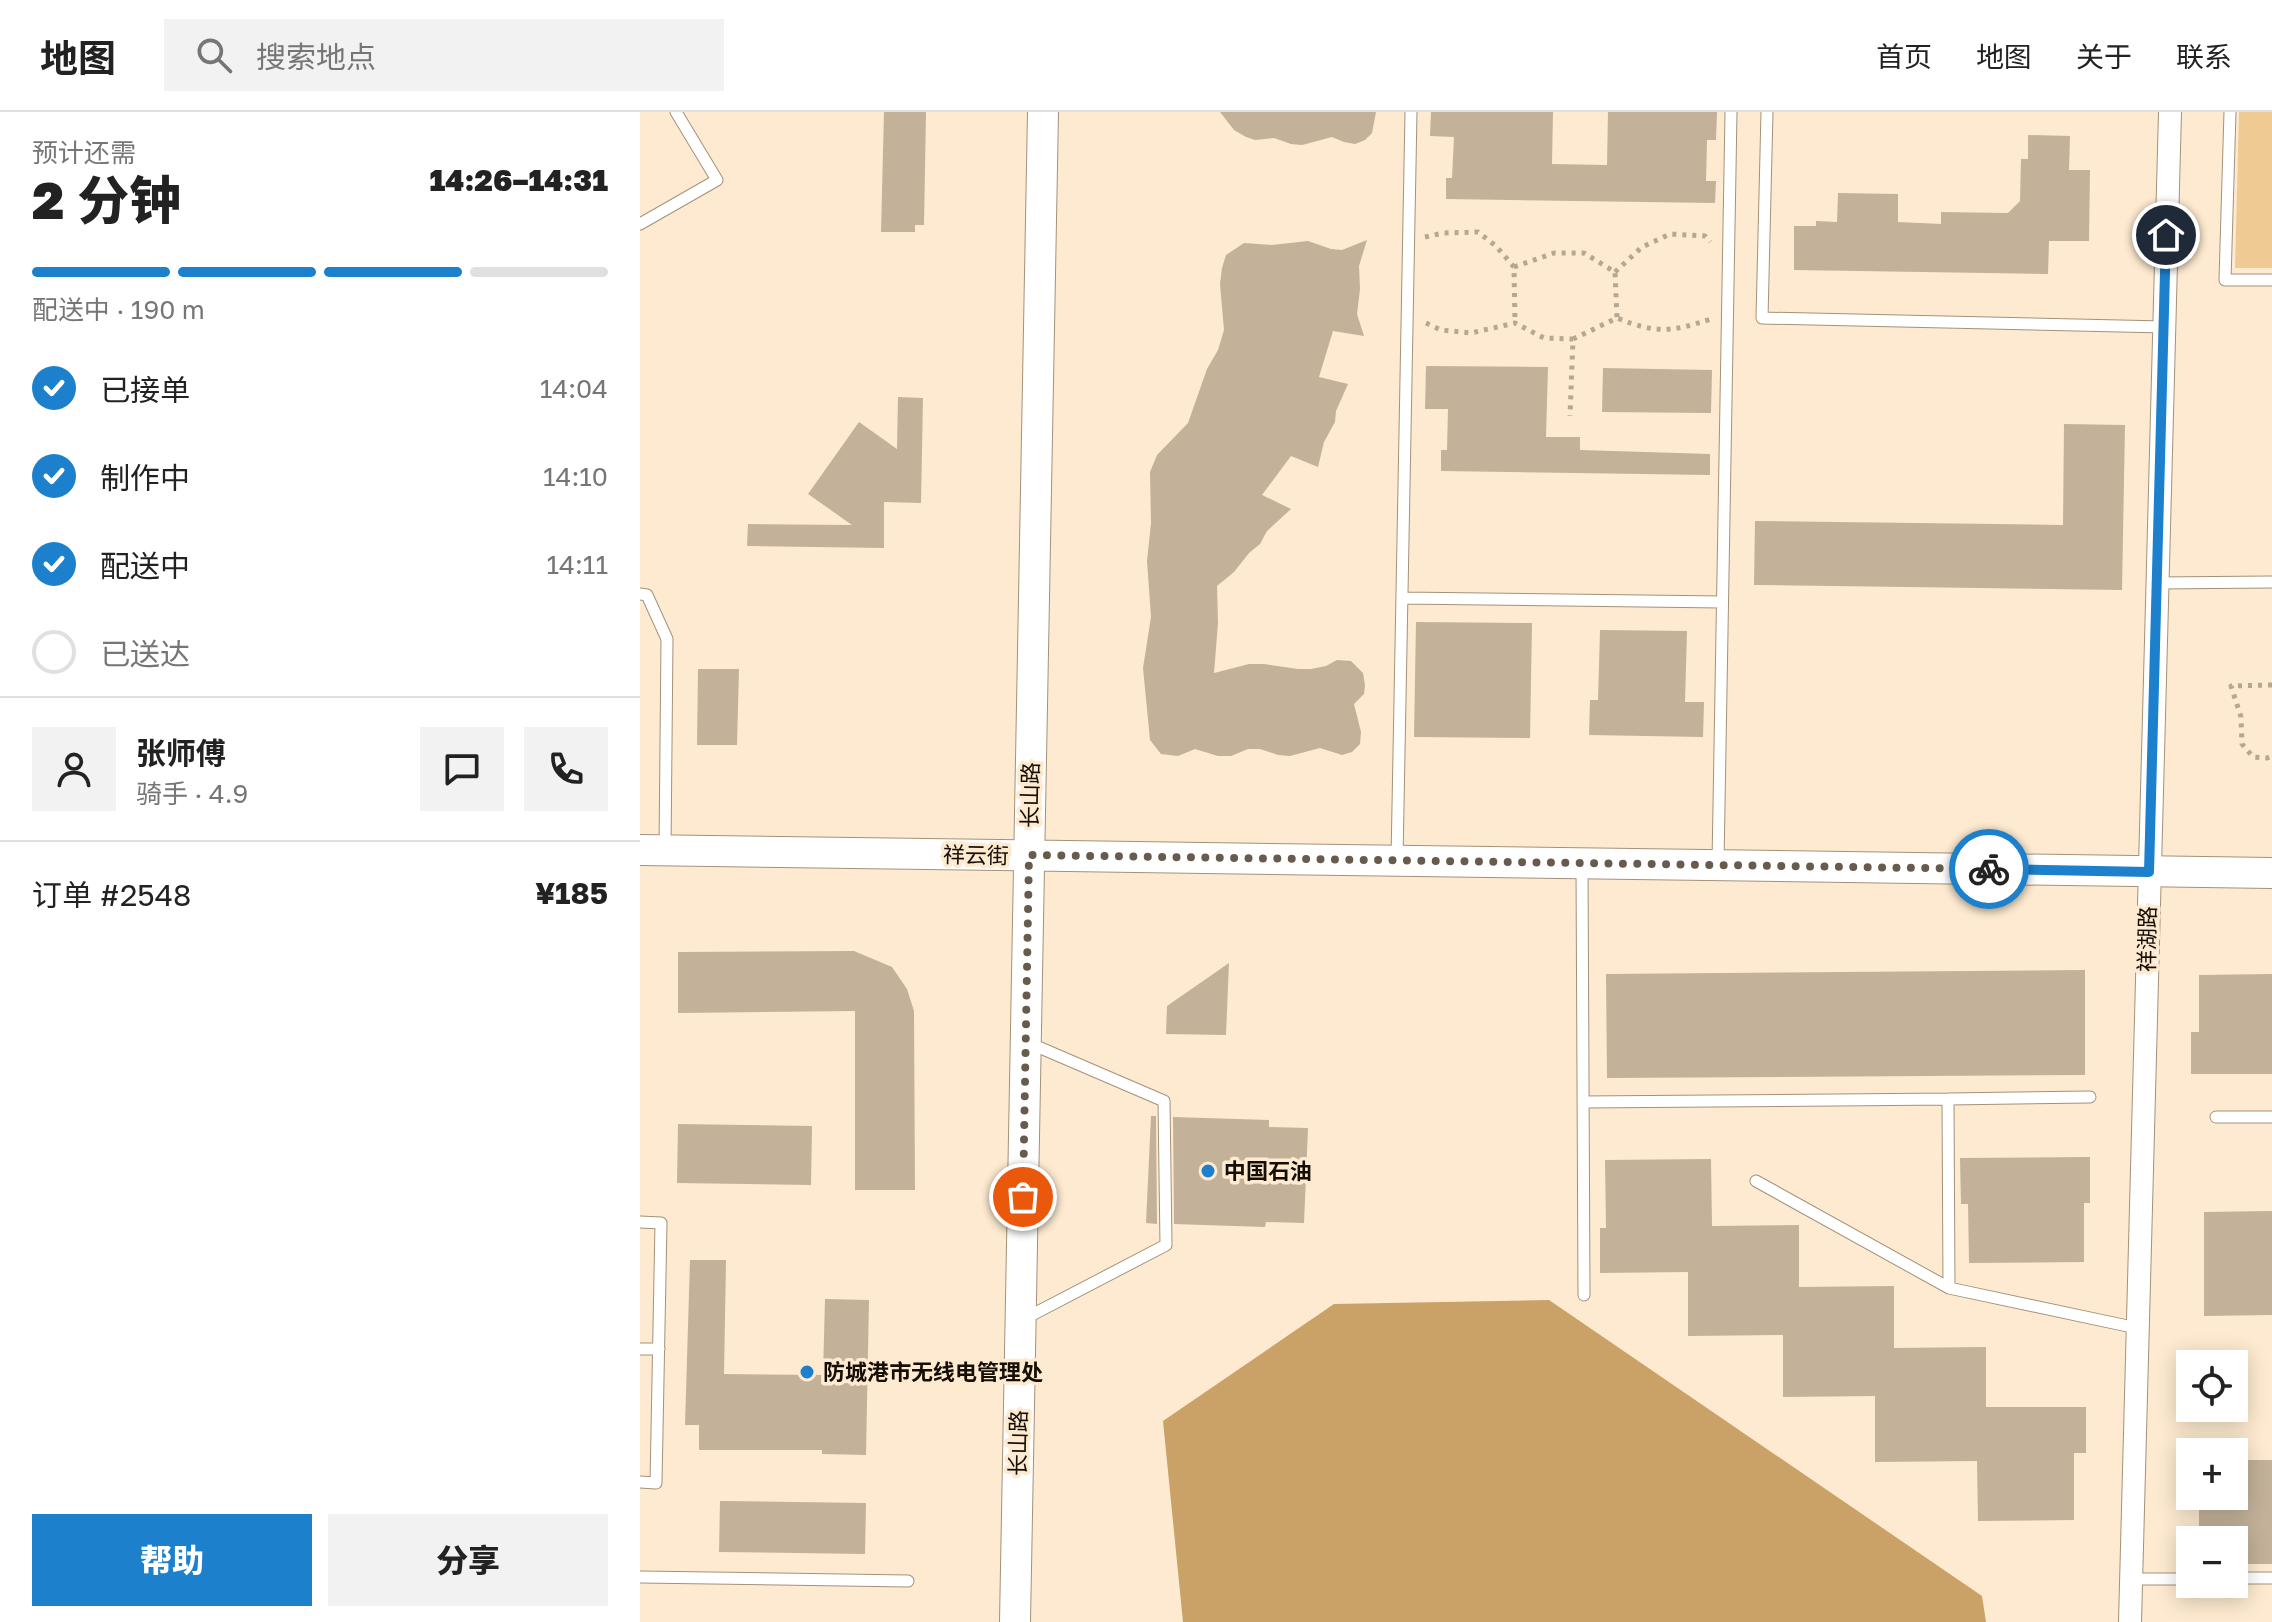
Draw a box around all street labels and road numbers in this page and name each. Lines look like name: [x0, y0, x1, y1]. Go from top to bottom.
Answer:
street label: 长山路: [1015, 762, 1044, 828]
street label: 祥云街: [943, 840, 1009, 869]
street label: 祥湖路: [2132, 906, 2161, 972]
street label: 长山路: [1003, 1410, 1032, 1476]

